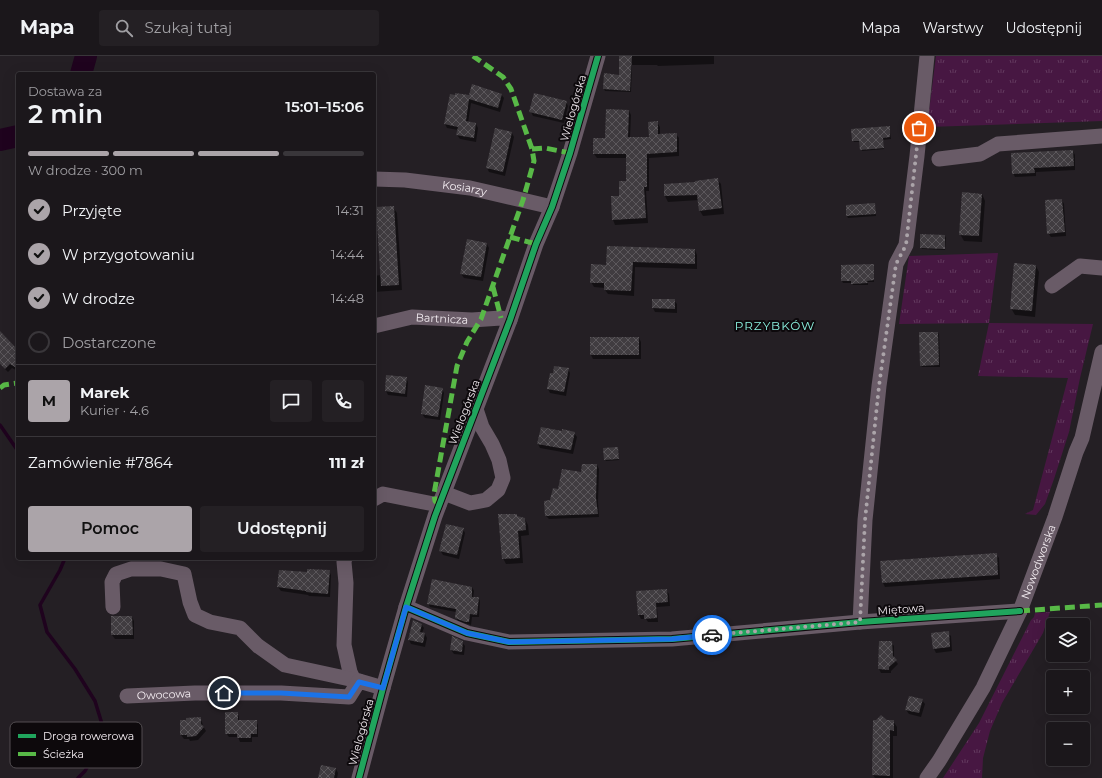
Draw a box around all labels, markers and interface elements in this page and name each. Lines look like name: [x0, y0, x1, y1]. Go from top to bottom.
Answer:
search box: [99, 10, 379, 46]
text: Mapa: [20, 16, 75, 39]
icon: search: [113, 17, 135, 39]
text: Szukaj tutaj: [145, 18, 232, 37]
text: Mapa: [861, 19, 901, 37]
text: Warstwy: [923, 19, 983, 37]
text: Udostępnij: [1005, 19, 1082, 37]
street label: Wielogórska: [557, 73, 589, 143]
text: Dostawa za: [28, 83, 102, 99]
text: 15:01–15:06: [285, 97, 364, 116]
text: 2 min: [28, 98, 103, 130]
pin: [902, 111, 936, 145]
icon: bag: [908, 117, 930, 139]
text: W drodze · 300 m: [28, 162, 143, 178]
street label: Kosiarzy: [441, 178, 488, 199]
icon: check: [28, 199, 50, 221]
text: Przyjęte: [62, 201, 122, 220]
text: 14:31: [336, 202, 364, 218]
icon: check: [28, 243, 50, 265]
text: W przygotowaniu: [62, 245, 195, 264]
text: 14:44: [331, 246, 364, 262]
icon: check: [28, 287, 50, 309]
text: W drodze: [62, 289, 135, 308]
text: 14:48: [331, 290, 364, 306]
street label: Bartnicza: [415, 310, 468, 327]
district label: PRZYBKÓW: [735, 318, 815, 333]
text: Dostarczone: [62, 333, 156, 352]
street label: Wielogórska: [445, 377, 483, 447]
button: chat: [270, 380, 312, 422]
button: phone: [322, 380, 364, 422]
text: Marek: [80, 383, 129, 402]
text: M: [42, 391, 56, 410]
text: Kurier · 4.6: [80, 402, 149, 418]
text: Zamówienie #7864: [28, 453, 173, 472]
text: 111 zł: [329, 453, 364, 472]
button: Pomoc: [28, 506, 192, 552]
button: Udostępnij: [200, 506, 364, 552]
street label: Nowodworska: [1018, 522, 1059, 601]
street label: Miętowa: [877, 600, 925, 618]
courier: [692, 615, 732, 655]
map controls: [1046, 618, 1090, 766]
button: layers: [1046, 618, 1090, 662]
icon: car: [701, 624, 723, 646]
button: +: [1046, 670, 1090, 714]
pin: [207, 676, 241, 710]
icon: home: [213, 682, 235, 704]
street label: Owocowa: [136, 686, 191, 703]
street label: Wielogórska: [345, 697, 377, 767]
legend: [10, 722, 142, 768]
button: −: [1046, 722, 1090, 766]
text: Droga rowerowa: [43, 729, 134, 743]
text: Ścieżka: [43, 747, 84, 761]

